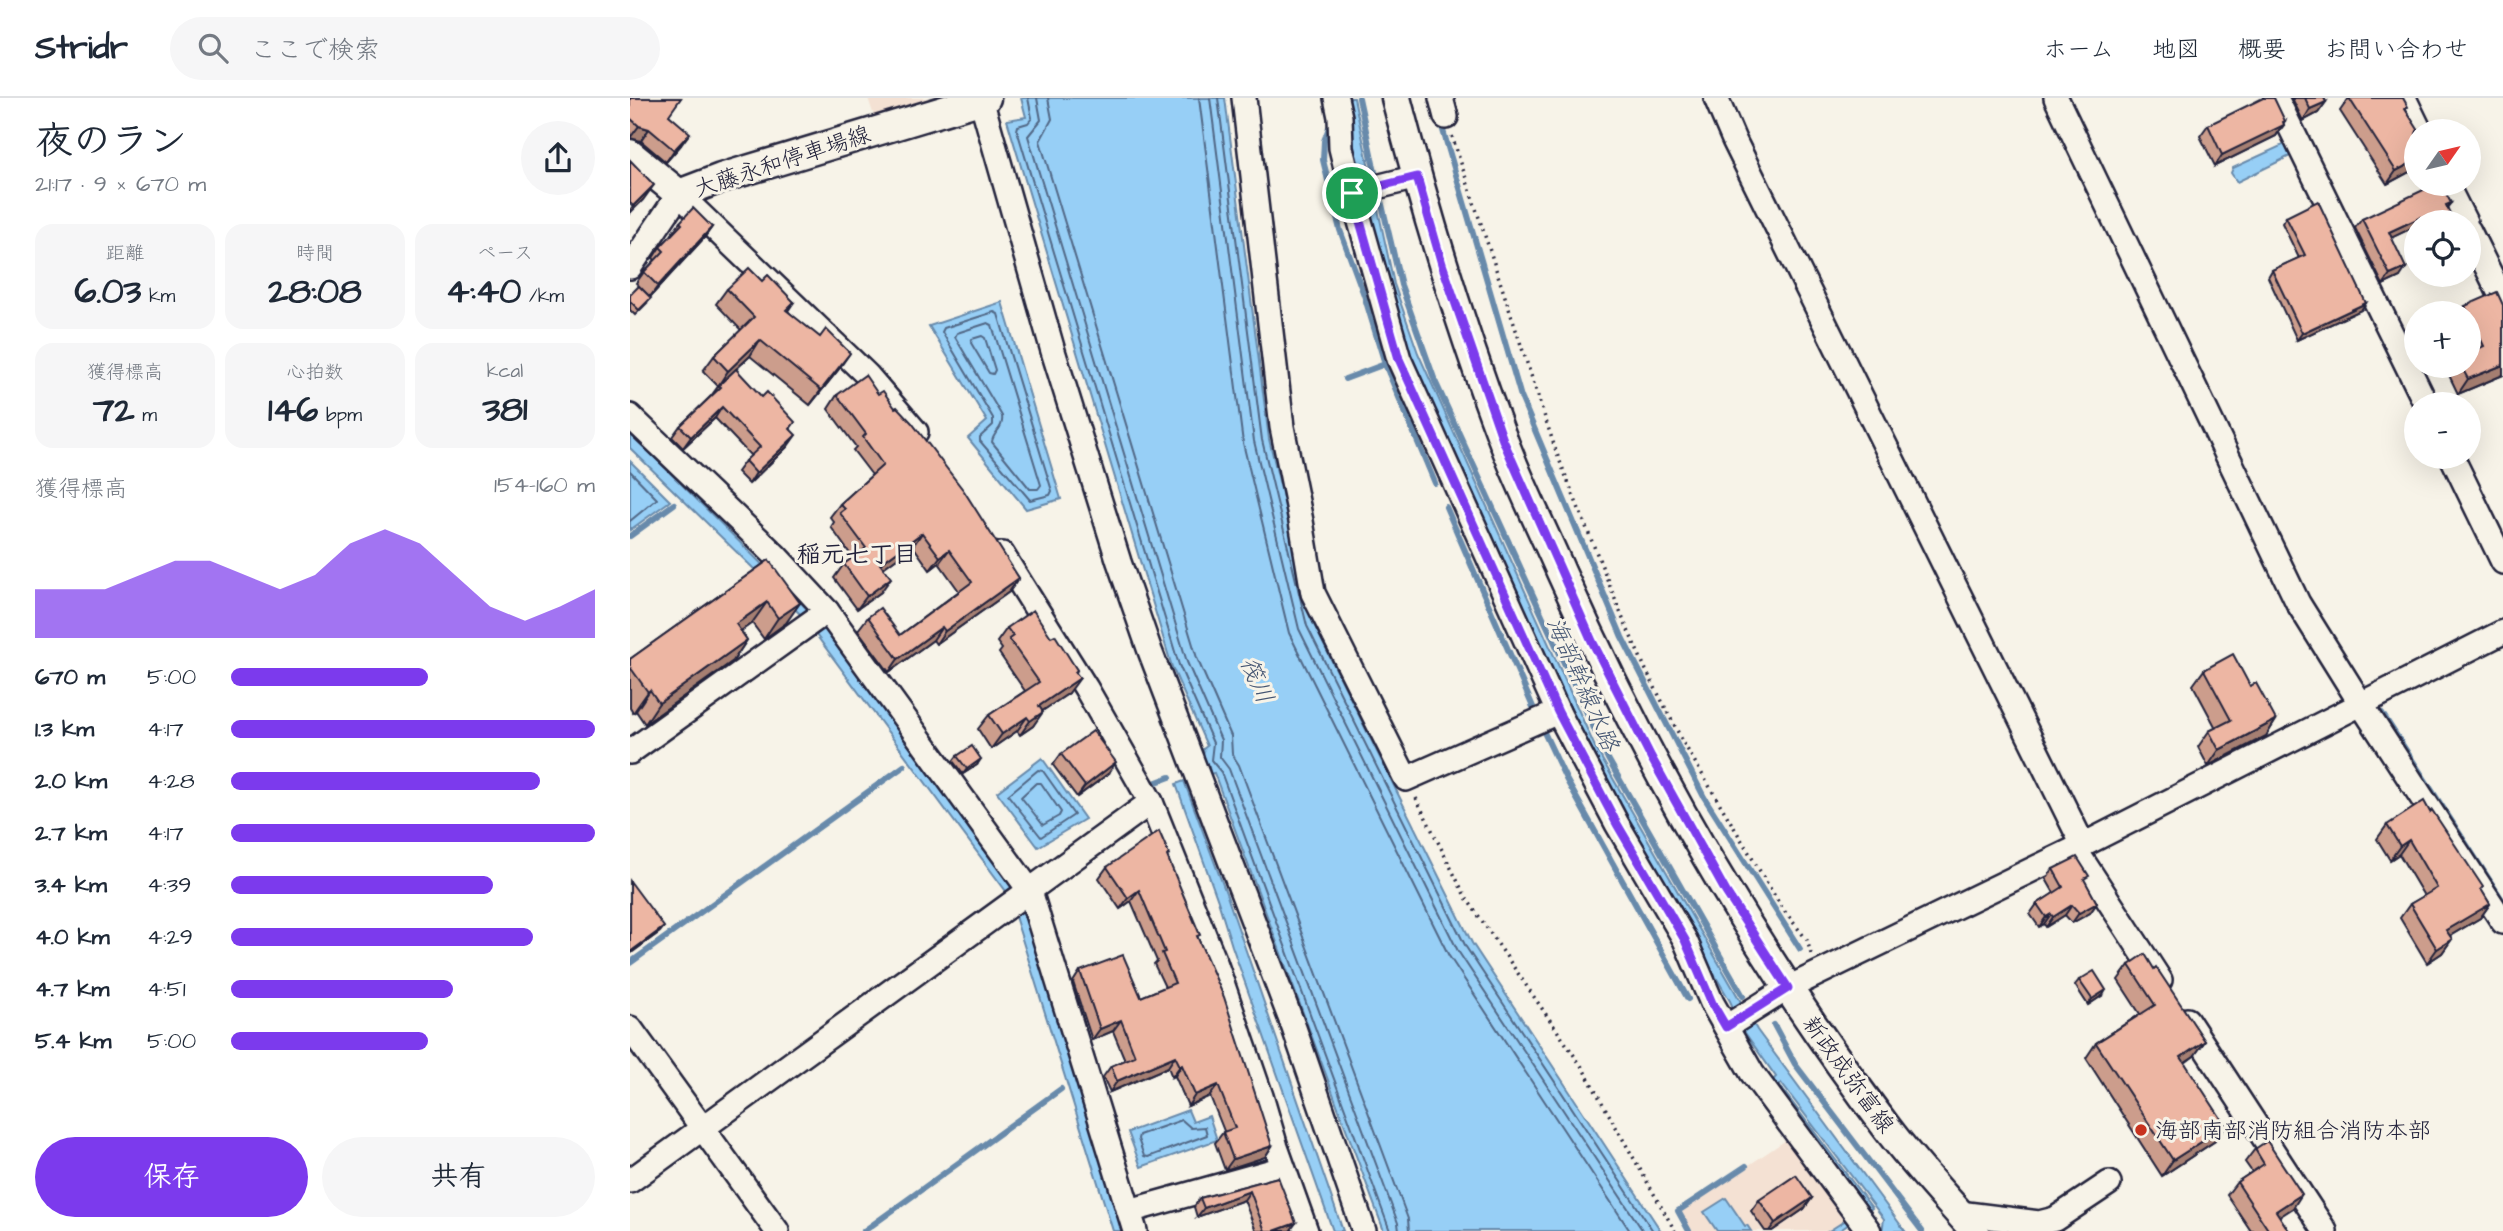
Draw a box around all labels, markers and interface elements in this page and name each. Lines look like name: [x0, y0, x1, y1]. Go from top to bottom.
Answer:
search box: [170, 17, 660, 80]
text: Stridr: [35, 25, 128, 71]
icon: search: [194, 29, 232, 67]
text: ここで検索: [250, 32, 380, 68]
text: ホーム: [2043, 33, 2114, 67]
text: 地図: [2152, 33, 2200, 67]
text: 概要: [2238, 33, 2286, 67]
text: お問い合わせ: [2324, 33, 2468, 67]
text: 夜のラン: [35, 116, 187, 168]
street label: 大藤永和停車場線: [690, 118, 875, 206]
north arrow: [2404, 119, 2482, 196]
map controls: [2404, 119, 2481, 469]
button: share: [521, 121, 595, 195]
pin: [1322, 163, 1382, 223]
text: 21:17 · 9 × 670 m: [35, 168, 206, 200]
icon: arrive: [1333, 174, 1371, 212]
button: locate: [2404, 210, 2481, 287]
text: 距離: [106, 240, 144, 267]
text: 時間: [296, 240, 334, 267]
text: ペース: [477, 240, 533, 267]
text: 6.03: [75, 267, 141, 316]
text: 28:08: [268, 267, 362, 316]
text: 4:40: [446, 267, 521, 316]
text: km: [141, 283, 175, 310]
text: /km: [521, 283, 564, 310]
button: +: [2404, 301, 2481, 378]
text: kcal: [487, 358, 523, 385]
text: 獲得標高: [87, 359, 163, 386]
text: 心拍数: [286, 359, 344, 386]
text: 381: [483, 385, 527, 434]
text: 72: [93, 386, 135, 435]
text: 146: [268, 386, 318, 435]
button: −: [2404, 392, 2481, 469]
text: m: [135, 402, 157, 429]
text: bpm: [318, 402, 362, 429]
text: 154–160 m: [494, 469, 595, 501]
text: 獲得標高: [35, 473, 127, 505]
district label: 稲元七丁目: [797, 538, 917, 572]
water label: 海部幹線水路: [1537, 612, 1628, 759]
water label: 筏川: [1231, 652, 1281, 709]
text: 670 m: [35, 661, 105, 693]
text: 5:00: [147, 661, 196, 693]
text: 1.3 km: [35, 713, 94, 745]
text: 4:17: [147, 713, 184, 745]
text: 2.0 km: [35, 765, 107, 797]
text: 4:28: [147, 765, 195, 797]
text: 2.7 km: [35, 817, 107, 849]
text: 4:17: [147, 817, 184, 849]
text: 3.4 km: [35, 869, 107, 901]
text: 4:39: [147, 869, 191, 901]
text: 4.0 km: [35, 921, 110, 953]
text: 4:29: [147, 921, 193, 953]
text: 4.7 km: [35, 973, 109, 1005]
text: 4:51: [147, 973, 186, 1005]
street label: 新政成弥富線: [1795, 1009, 1902, 1140]
text: 5.4 km: [35, 1025, 111, 1057]
text: 5:00: [147, 1025, 196, 1057]
place label: 海部南部消防組合消防本部: [2155, 1115, 2431, 1147]
marker: 海部南部消防組合消防本部: [2133, 1122, 2149, 1138]
button: 保存: [35, 1137, 308, 1217]
button: 共有: [322, 1137, 595, 1217]

